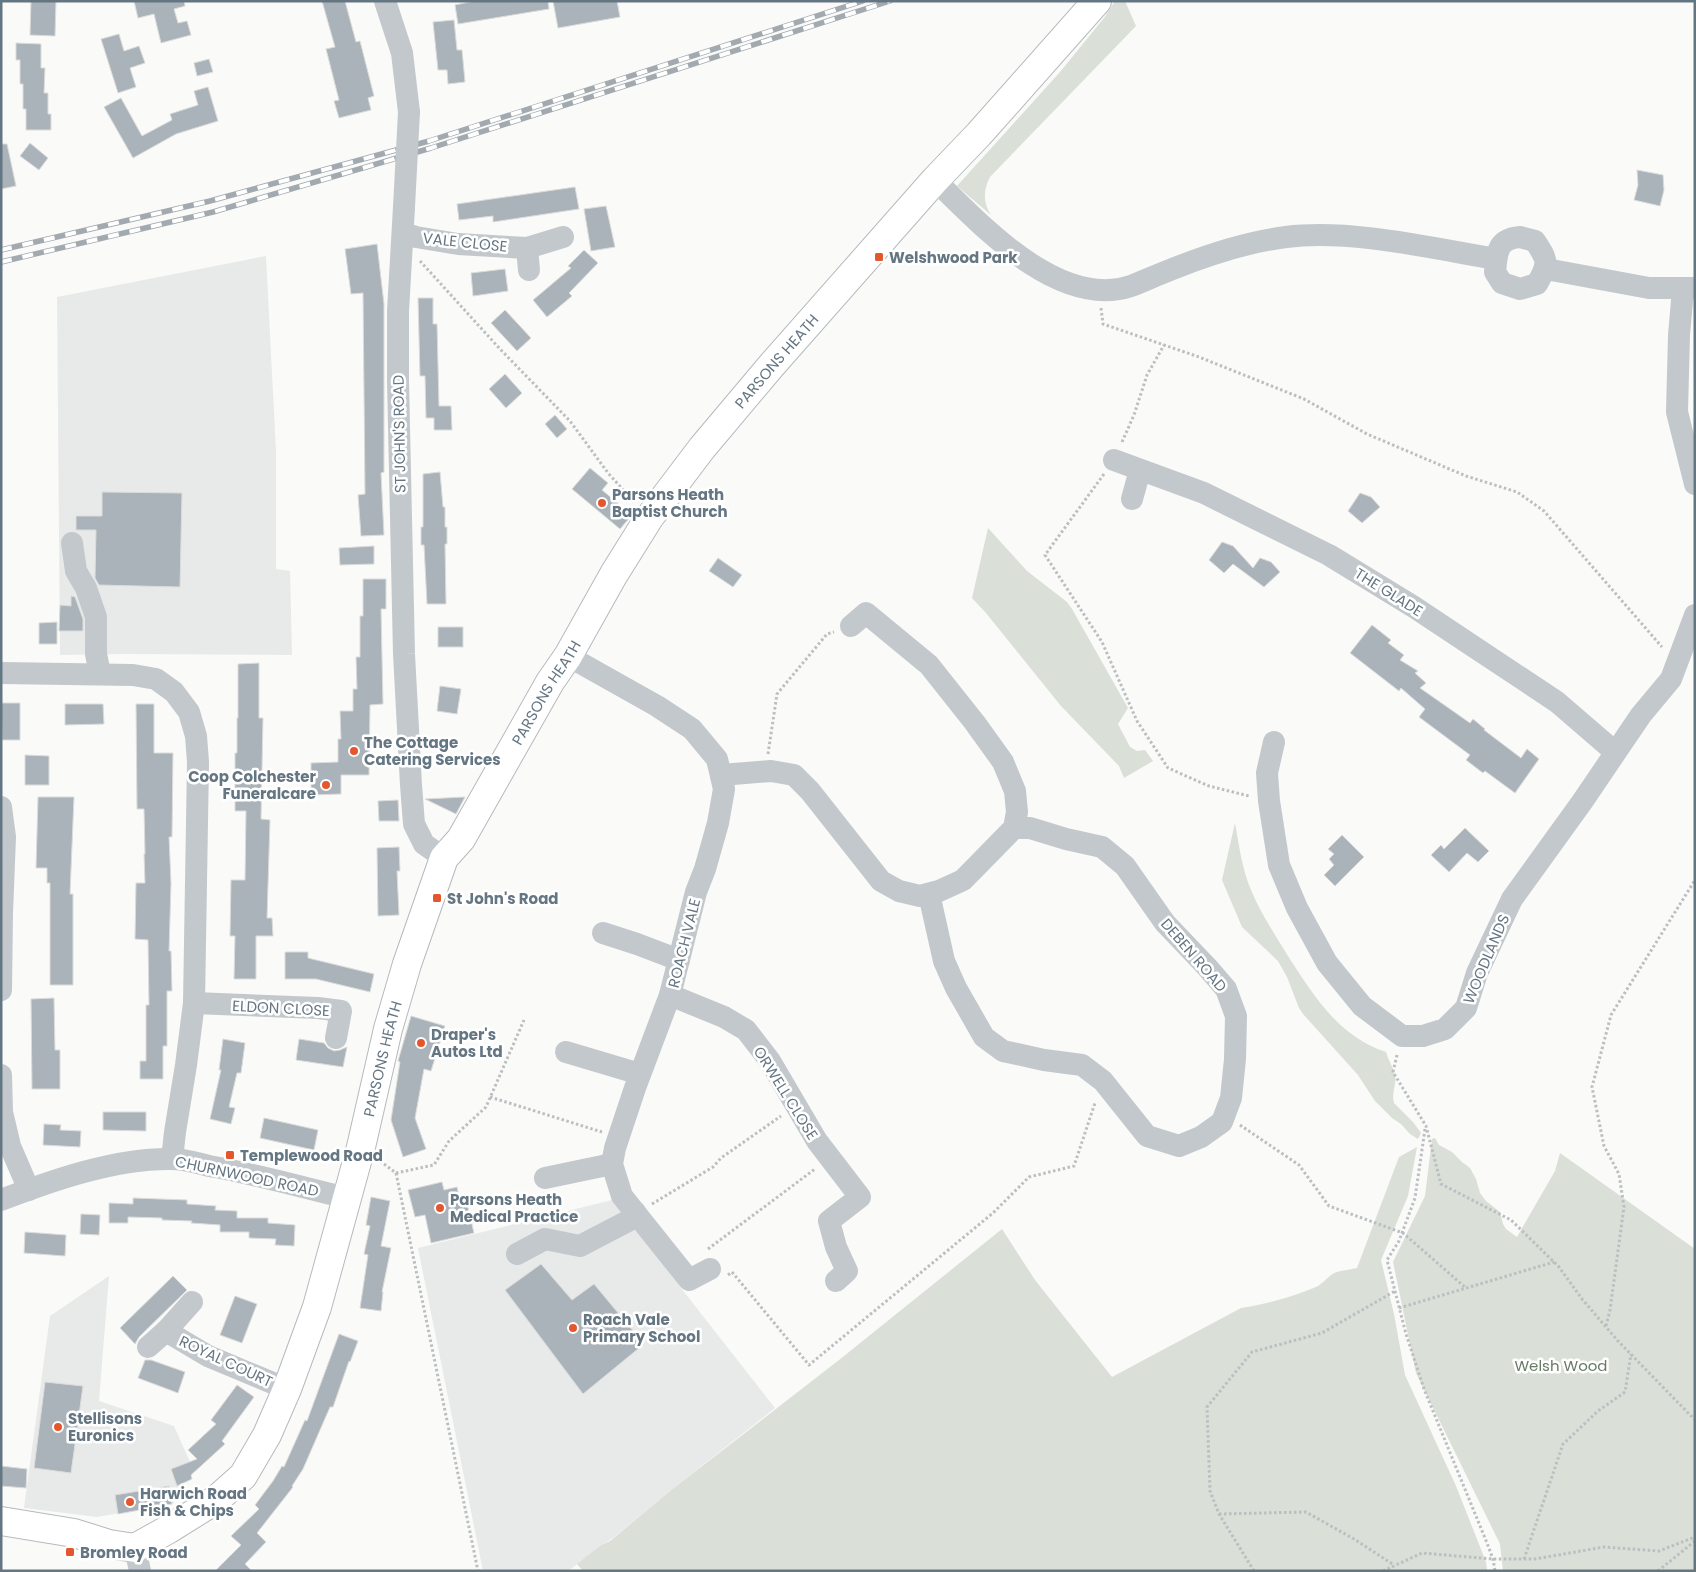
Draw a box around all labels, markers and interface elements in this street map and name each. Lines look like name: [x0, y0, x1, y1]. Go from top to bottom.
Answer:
street label: VALE CLOSE: [422, 227, 508, 257]
place label: Welshwood Park: [889, 247, 1018, 268]
marker: Welshwood Park: [873, 251, 885, 263]
street label: PARSONS HEATH: [729, 309, 823, 413]
street label: ST JOHN'S ROAD: [387, 375, 411, 493]
place label: Parsons Heath Baptist Church: [612, 484, 728, 522]
marker: Parsons Heath Baptist Church: [596, 497, 608, 509]
street label: THE GLADE: [1351, 563, 1427, 621]
street label: PARSONS HEATH: [506, 636, 585, 749]
place label: The Cottage Catering Services: [364, 732, 501, 770]
marker: The Cottage Catering Services: [348, 745, 360, 757]
place label: Coop Colchester Funeralcare: [188, 766, 317, 804]
marker: Coop Colchester Funeralcare: [320, 779, 332, 791]
place label: St John's Road: [447, 888, 559, 909]
marker: St John's Road: [431, 892, 443, 904]
street label: ROACH VALE: [663, 896, 705, 990]
street label: WOODLANDS: [1458, 911, 1514, 1007]
street label: DEBEN ROAD: [1156, 914, 1232, 996]
street label: ELDON CLOSE: [232, 995, 330, 1021]
street label: PARSONS HEATH: [358, 998, 406, 1119]
place label: Draper's Autos Ltd: [431, 1024, 503, 1062]
marker: Draper's Autos Ltd: [415, 1037, 427, 1049]
street label: ORWELL CLOSE: [749, 1042, 823, 1144]
place label: Templewood Road: [240, 1145, 383, 1166]
marker: Templewood Road: [224, 1149, 236, 1161]
street label: CHURNWOOD ROAD: [173, 1151, 321, 1201]
place label: Parsons Heath Medical Practice: [450, 1189, 578, 1227]
marker: Parsons Heath Medical Practice: [434, 1202, 446, 1214]
place label: Roach Vale Primary School: [583, 1309, 700, 1347]
marker: Roach Vale Primary School: [567, 1322, 579, 1334]
street label: ROYAL COURT: [176, 1330, 276, 1392]
park label: Welsh Wood: [1514, 1355, 1608, 1376]
place label: Stellisons Euronics: [68, 1408, 142, 1446]
marker: Stellisons Euronics: [52, 1421, 64, 1433]
place label: Harwich Road Fish & Chips: [140, 1483, 247, 1521]
marker: Harwich Road Fish & Chips: [124, 1496, 136, 1508]
place label: Bromley Road: [80, 1542, 188, 1563]
marker: Bromley Road: [64, 1546, 76, 1558]

